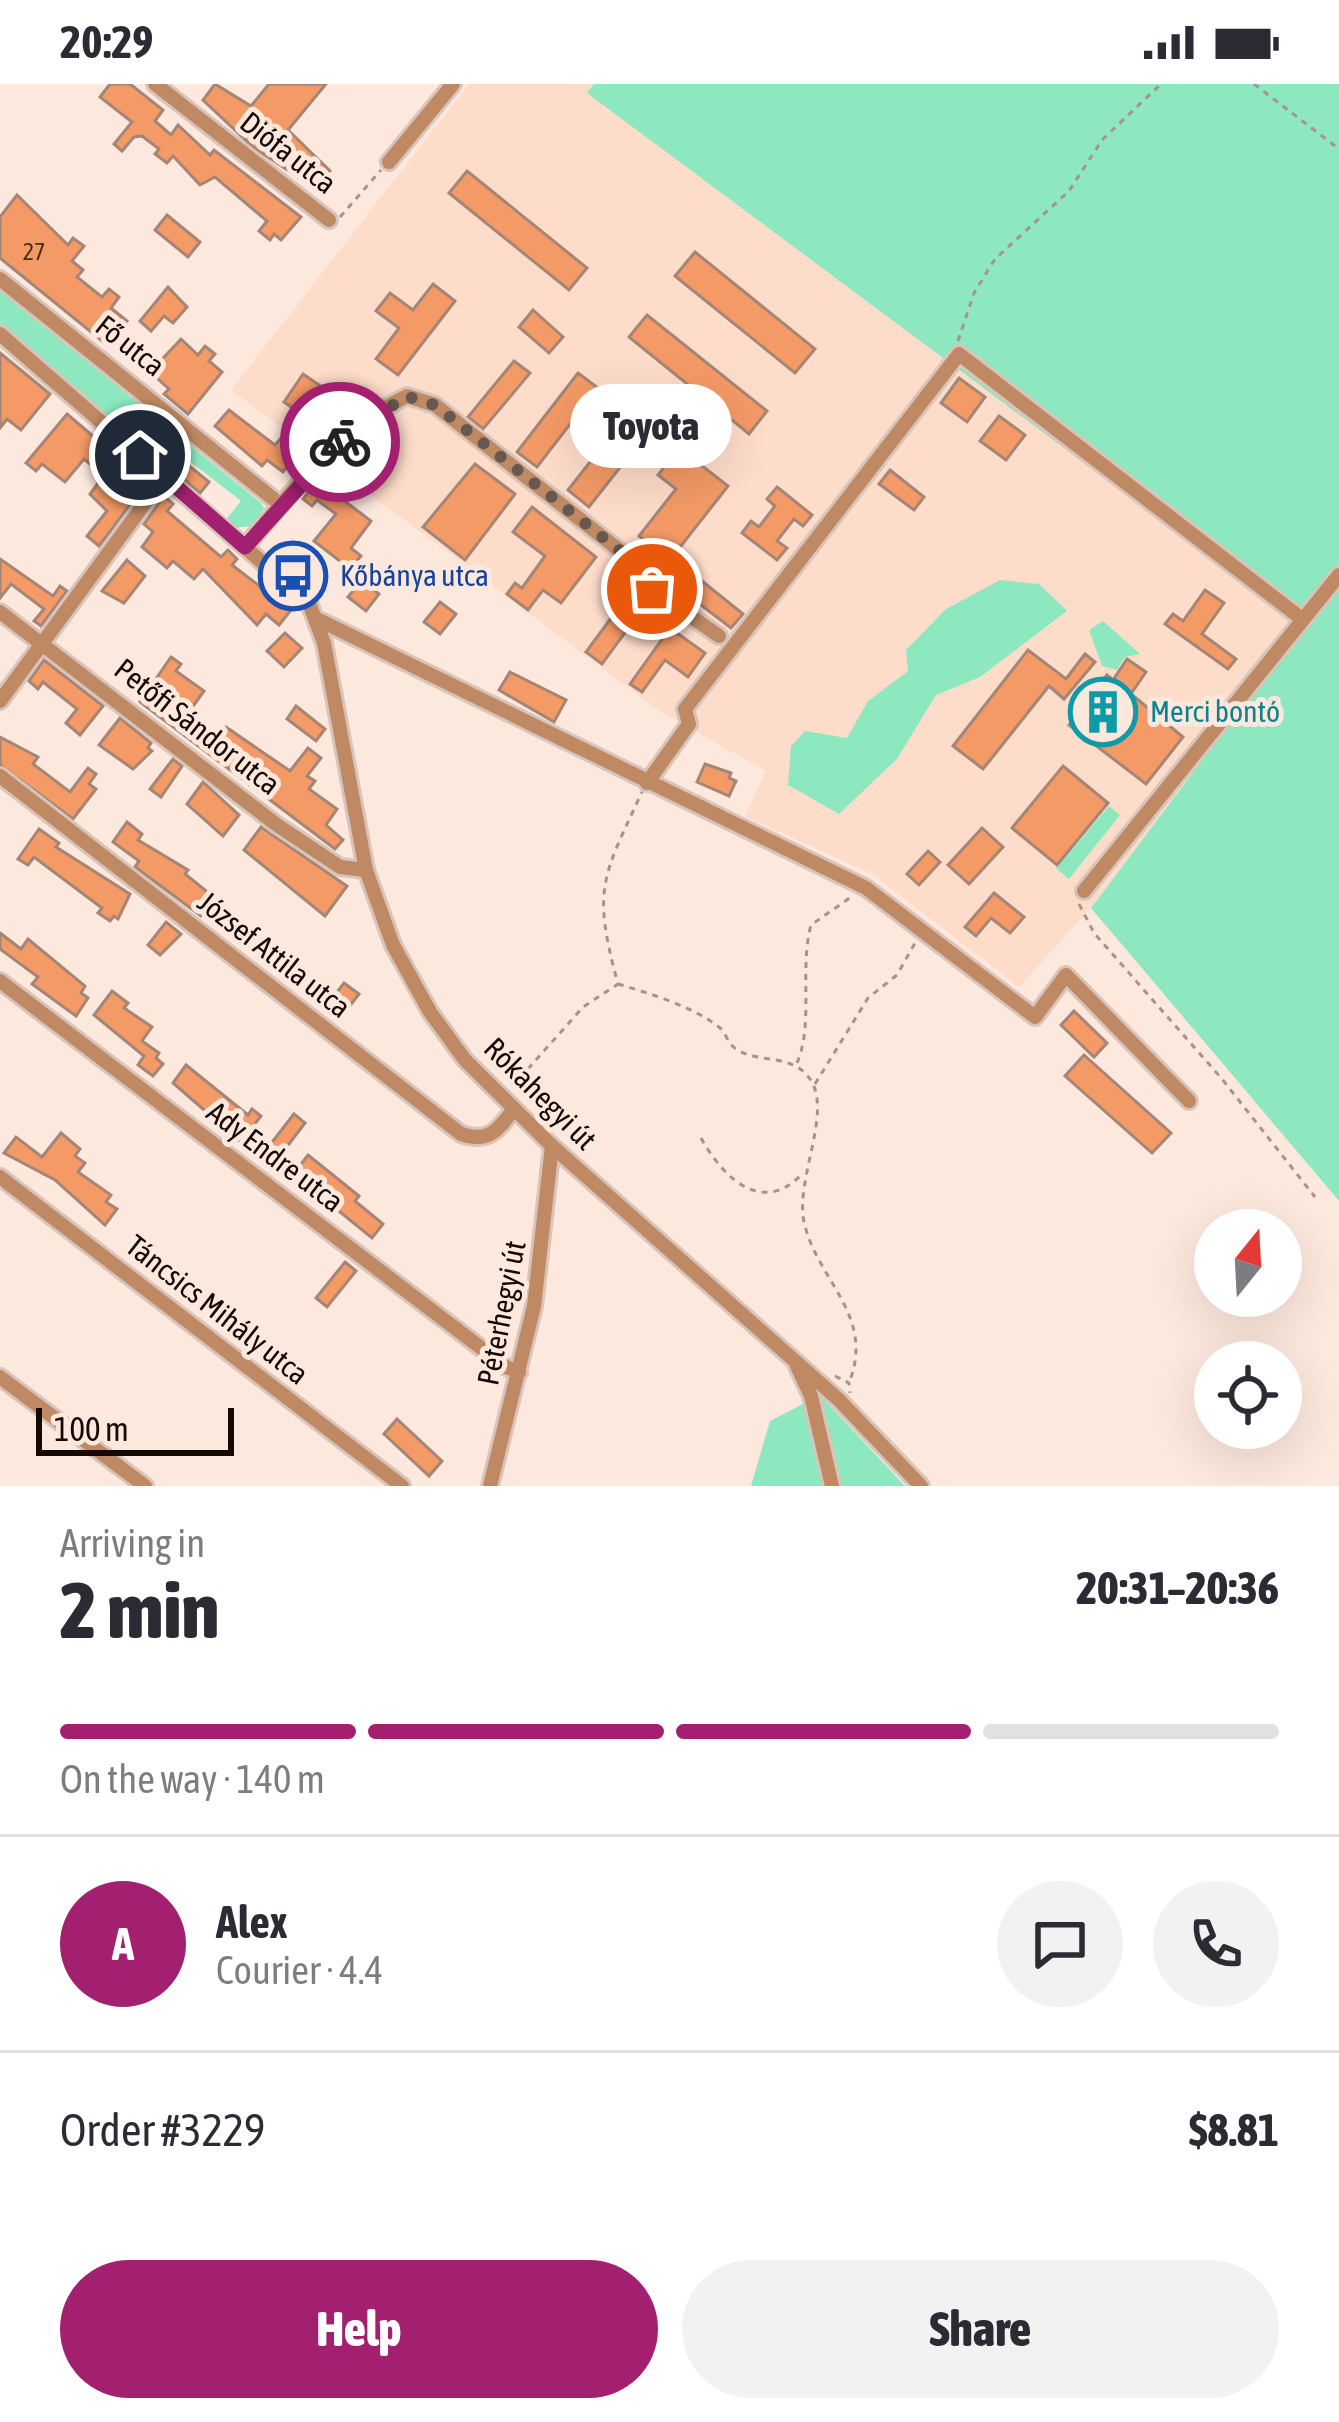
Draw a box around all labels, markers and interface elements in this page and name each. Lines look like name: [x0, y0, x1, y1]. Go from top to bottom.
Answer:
text: 20:29: [60, 16, 154, 68]
street label: Diófa utca: [234, 104, 343, 200]
house number: 27: [23, 238, 45, 265]
street label: Fő utca: [90, 308, 172, 382]
courier: [280, 382, 400, 502]
callout: Toyota: [571, 385, 733, 469]
pin: [89, 404, 191, 506]
text: Toyota: [603, 404, 699, 448]
icon: bike: [307, 409, 373, 475]
icon: home: [107, 422, 173, 488]
pin: [601, 538, 703, 640]
bus stop icon: Kőbánya utca: [258, 541, 328, 611]
icon: bag: [619, 556, 685, 622]
place label: Kőbánya utca: [340, 558, 489, 592]
street label: Petőfi Sándor utca: [108, 651, 287, 801]
building icon: Merci bontó: [1068, 677, 1138, 747]
place label: Merci bontó: [1150, 694, 1280, 728]
street label: József Attila utca: [192, 884, 357, 1024]
street label: Rókahegyi út: [478, 1030, 604, 1156]
street label: Ady Endre utca: [201, 1094, 350, 1218]
north arrow: [1194, 1209, 1302, 1317]
map controls: [1194, 1209, 1302, 1449]
street label: Táncsics Mihály utca: [120, 1228, 315, 1391]
street label: Péterhegyi út: [470, 1238, 532, 1388]
button: locate: [1194, 1341, 1302, 1449]
scale bar: [36, 1402, 234, 1455]
text: 100 m: [54, 1410, 129, 1448]
text: Arriving in: [60, 1521, 205, 1565]
text: 20:31–20:36: [1076, 1562, 1279, 1614]
text: 2 min: [60, 1565, 219, 1655]
text: On the way · 140 m: [60, 1757, 325, 1801]
button: chat: [997, 1881, 1123, 2007]
button: phone: [1153, 1881, 1279, 2007]
text: Alex: [216, 1896, 288, 1948]
text: A: [112, 1918, 134, 1970]
text: Courier · 4.4: [216, 1948, 383, 1992]
text: Order #3229: [60, 2104, 265, 2156]
text: $8.81: [1189, 2104, 1279, 2156]
button: Help: [60, 2260, 658, 2398]
button: Share: [682, 2260, 1279, 2398]

